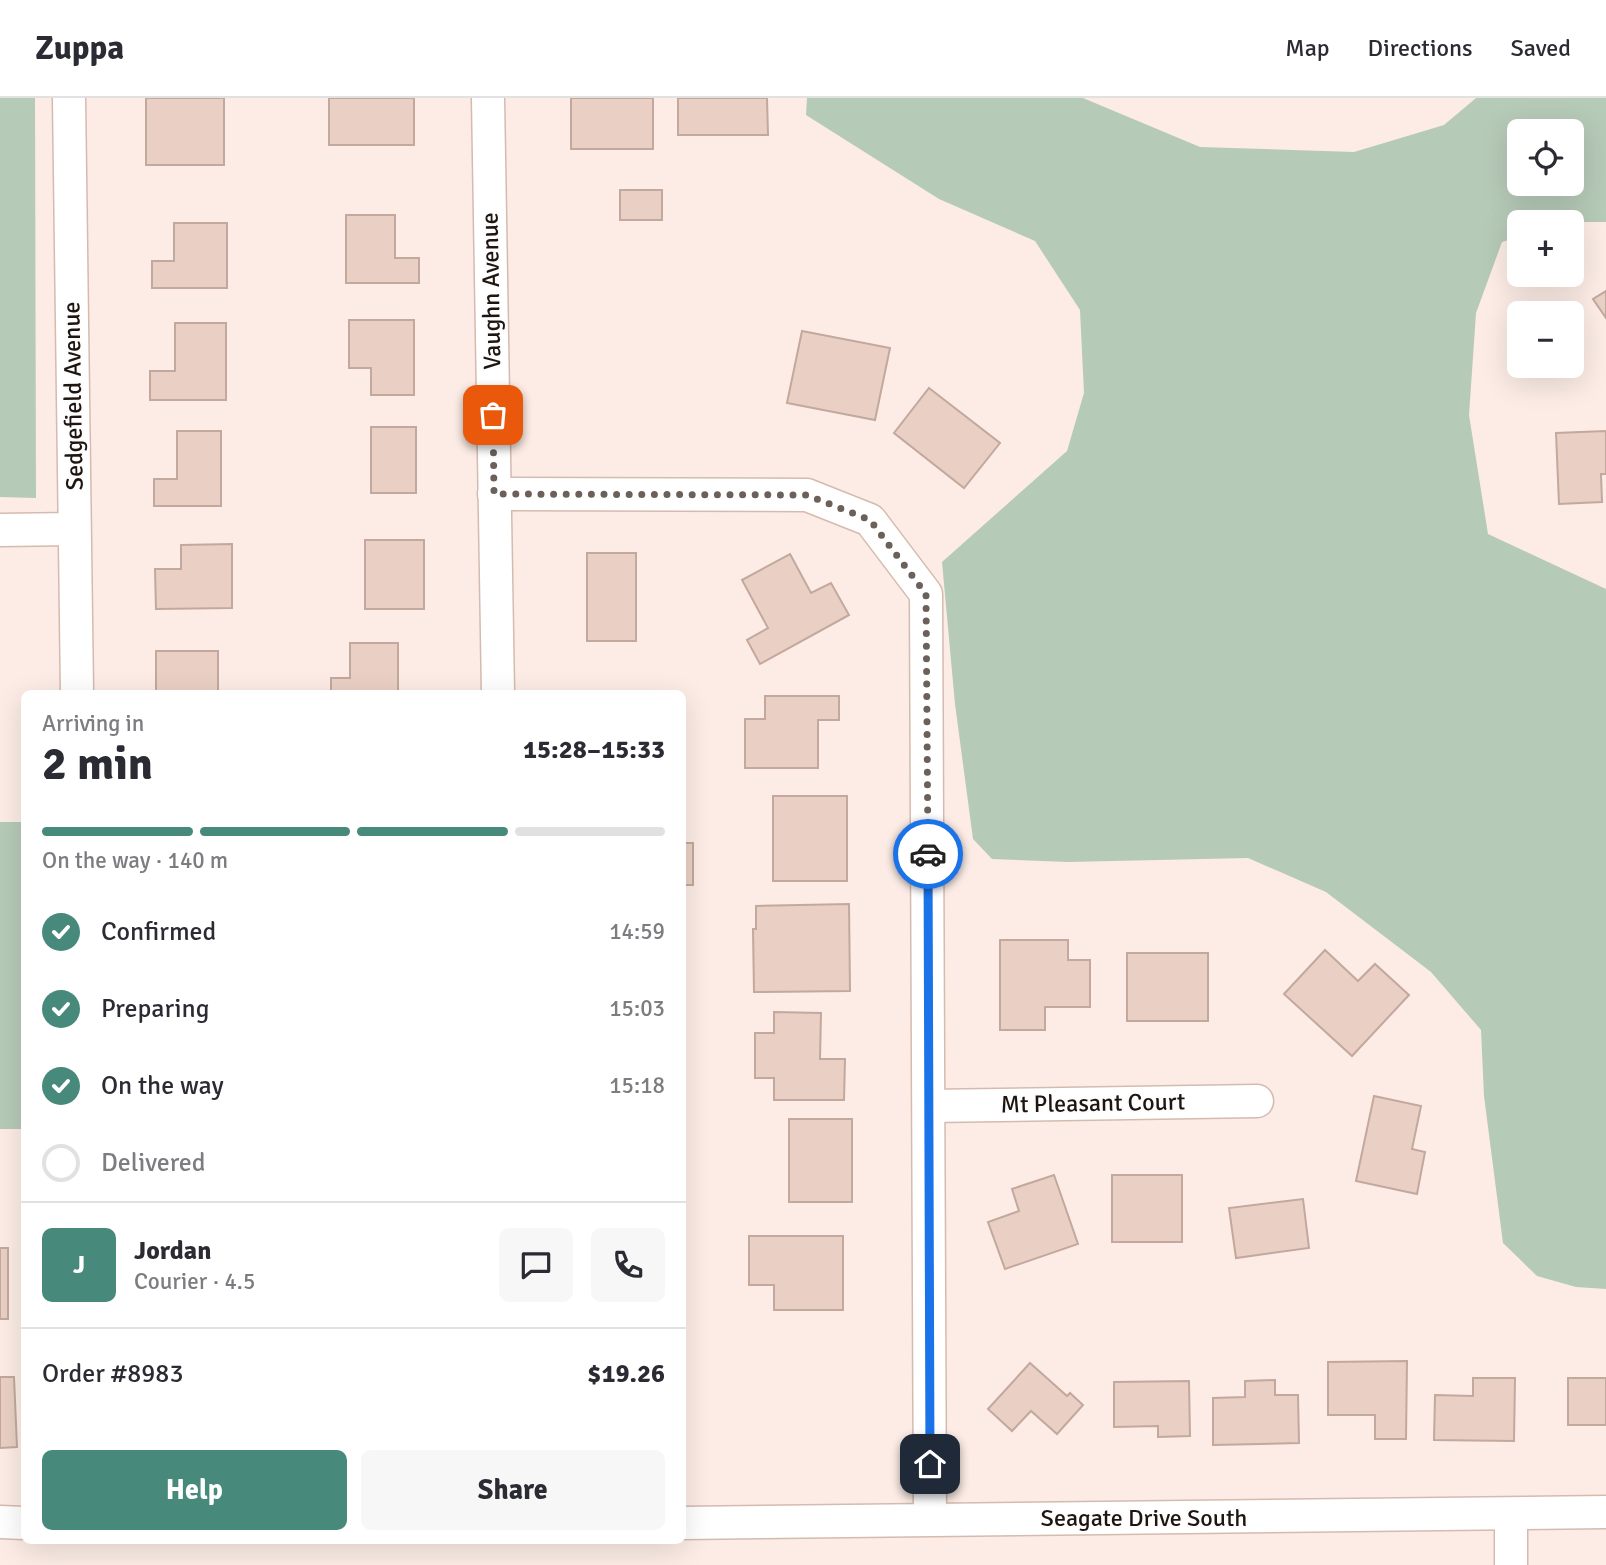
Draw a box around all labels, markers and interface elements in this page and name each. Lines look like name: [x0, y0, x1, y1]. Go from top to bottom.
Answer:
text: Zuppa: [35, 28, 124, 69]
text: Map: [1285, 33, 1330, 63]
text: Directions: [1368, 33, 1473, 63]
text: Saved: [1511, 33, 1571, 63]
map controls: [1507, 119, 1584, 378]
button: locate: [1507, 119, 1584, 196]
button: +: [1507, 210, 1584, 287]
street label: Vaughn Avenue: [475, 212, 507, 370]
street label: Sedgefield Avenue: [56, 301, 90, 491]
button: −: [1507, 301, 1584, 378]
pin: [463, 385, 523, 445]
icon: bag: [474, 396, 512, 434]
text: Arriving in: [42, 709, 144, 738]
text: 15:28–15:33: [523, 734, 665, 766]
text: 2 min: [42, 736, 153, 792]
courier: [893, 819, 963, 889]
icon: car: [909, 835, 947, 873]
text: On the way · 140 m: [42, 846, 228, 875]
icon: check: [42, 913, 80, 951]
text: Confirmed: [101, 916, 216, 948]
text: 14:59: [609, 917, 665, 946]
icon: check: [42, 990, 80, 1028]
text: Preparing: [101, 993, 209, 1025]
text: 15:03: [609, 994, 665, 1023]
icon: check: [42, 1067, 80, 1105]
text: On the way: [101, 1070, 224, 1102]
text: 15:18: [609, 1071, 665, 1100]
street label: Mt Pleasant Court: [1000, 1086, 1186, 1120]
text: Delivered: [101, 1147, 206, 1179]
button: chat: [499, 1228, 573, 1302]
button: phone: [591, 1228, 665, 1302]
text: Jordan: [134, 1235, 211, 1267]
text: J: [73, 1249, 85, 1281]
text: Courier · 4.5: [134, 1267, 255, 1296]
text: Order #8983: [42, 1358, 183, 1390]
text: $19.26: [587, 1358, 665, 1390]
pin: [900, 1434, 960, 1494]
icon: home: [911, 1445, 949, 1483]
button: Help: [42, 1450, 347, 1530]
button: Share: [361, 1450, 665, 1530]
street label: Seagate Drive South: [1041, 1503, 1247, 1533]

